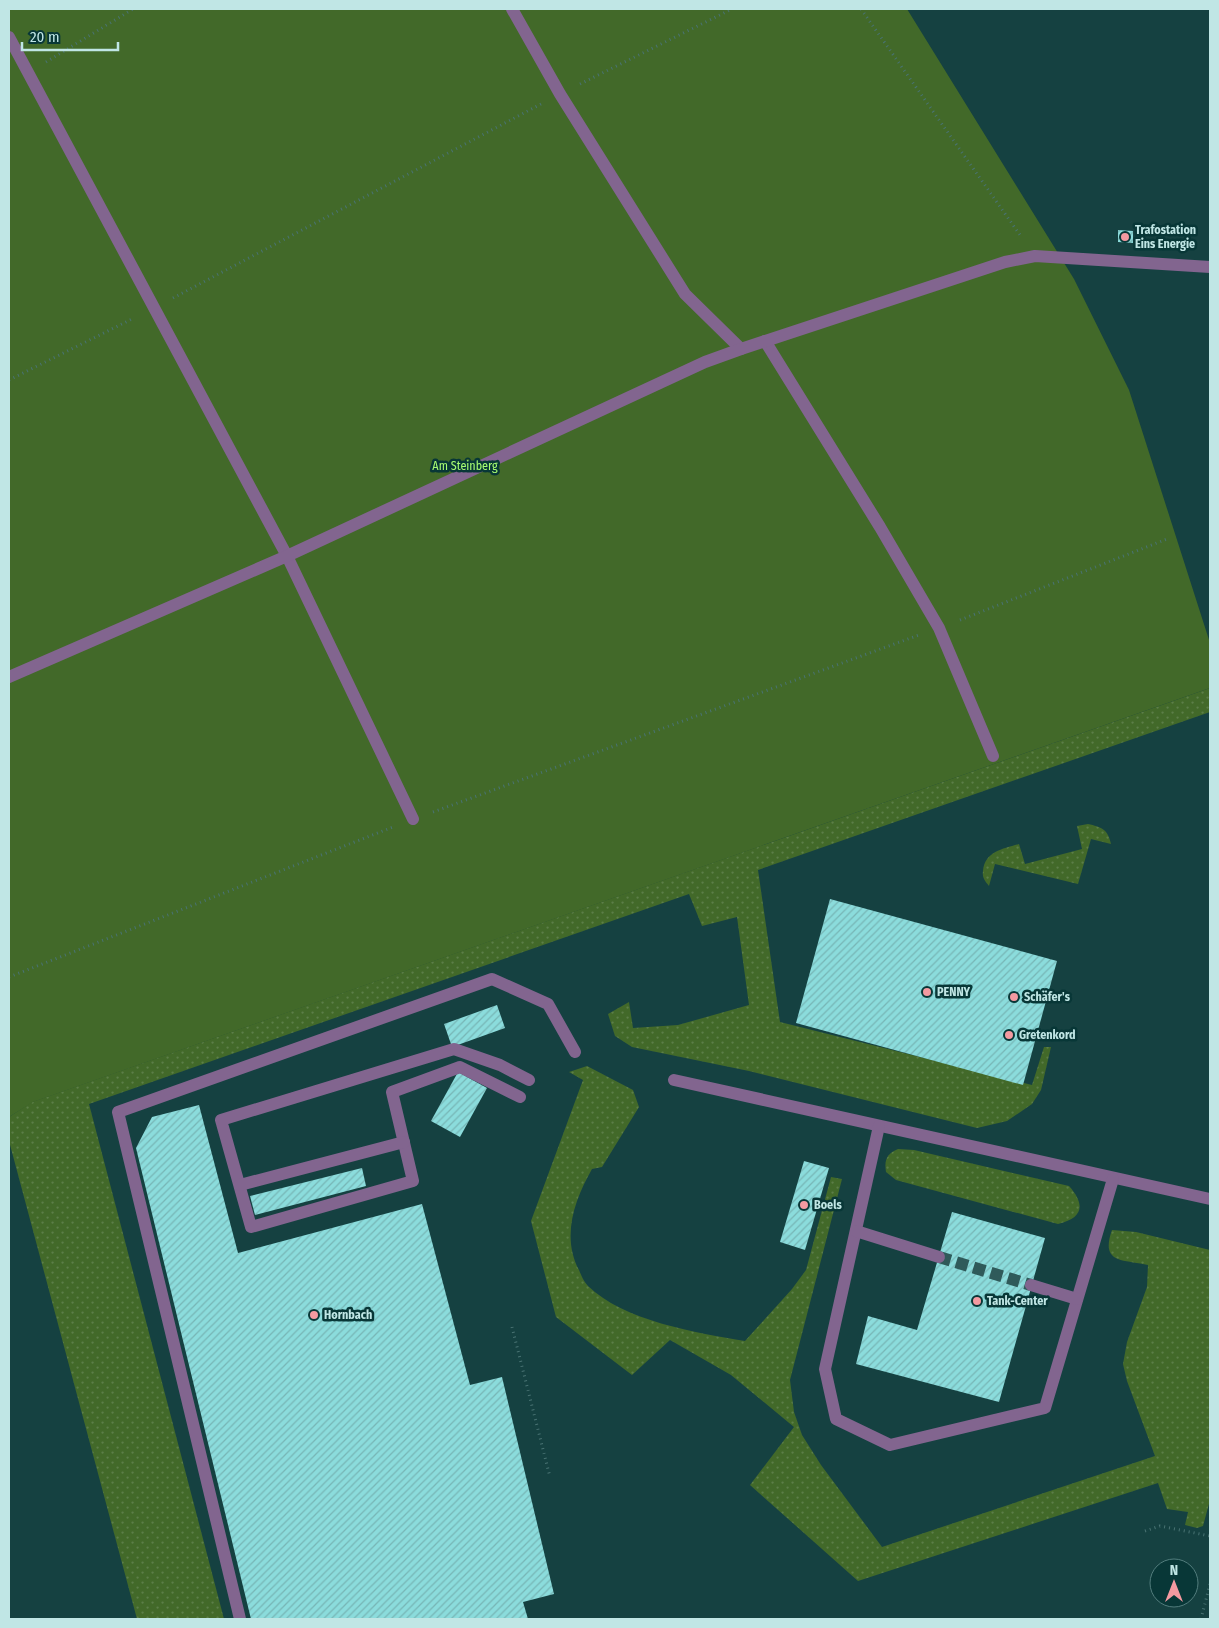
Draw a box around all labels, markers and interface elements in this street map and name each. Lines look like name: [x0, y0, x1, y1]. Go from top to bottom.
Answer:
scale bar: [22, 20, 119, 52]
text: 20 m: [30, 28, 60, 46]
place label: Trafostation Eins Energie: [1135, 223, 1196, 251]
marker: Trafostation Eins Energie: [1119, 231, 1131, 243]
park label: Am Steinberg: [432, 459, 498, 473]
place label: PENNY: [937, 985, 971, 999]
marker: PENNY: [921, 986, 933, 998]
place label: Schäfer's: [1024, 990, 1071, 1004]
marker: Schäfer's: [1008, 991, 1020, 1003]
place label: Gretenkord: [1019, 1028, 1076, 1042]
marker: Gretenkord: [1003, 1029, 1015, 1041]
place label: Boels: [814, 1198, 842, 1212]
marker: Boels: [798, 1199, 810, 1211]
place label: Tank-Center: [987, 1294, 1048, 1308]
marker: Tank-Center: [971, 1295, 983, 1307]
place label: Hornbach: [324, 1308, 372, 1322]
marker: Hornbach: [308, 1309, 320, 1321]
north arrow: [1149, 1558, 1199, 1608]
text: N: [1170, 1562, 1178, 1579]

